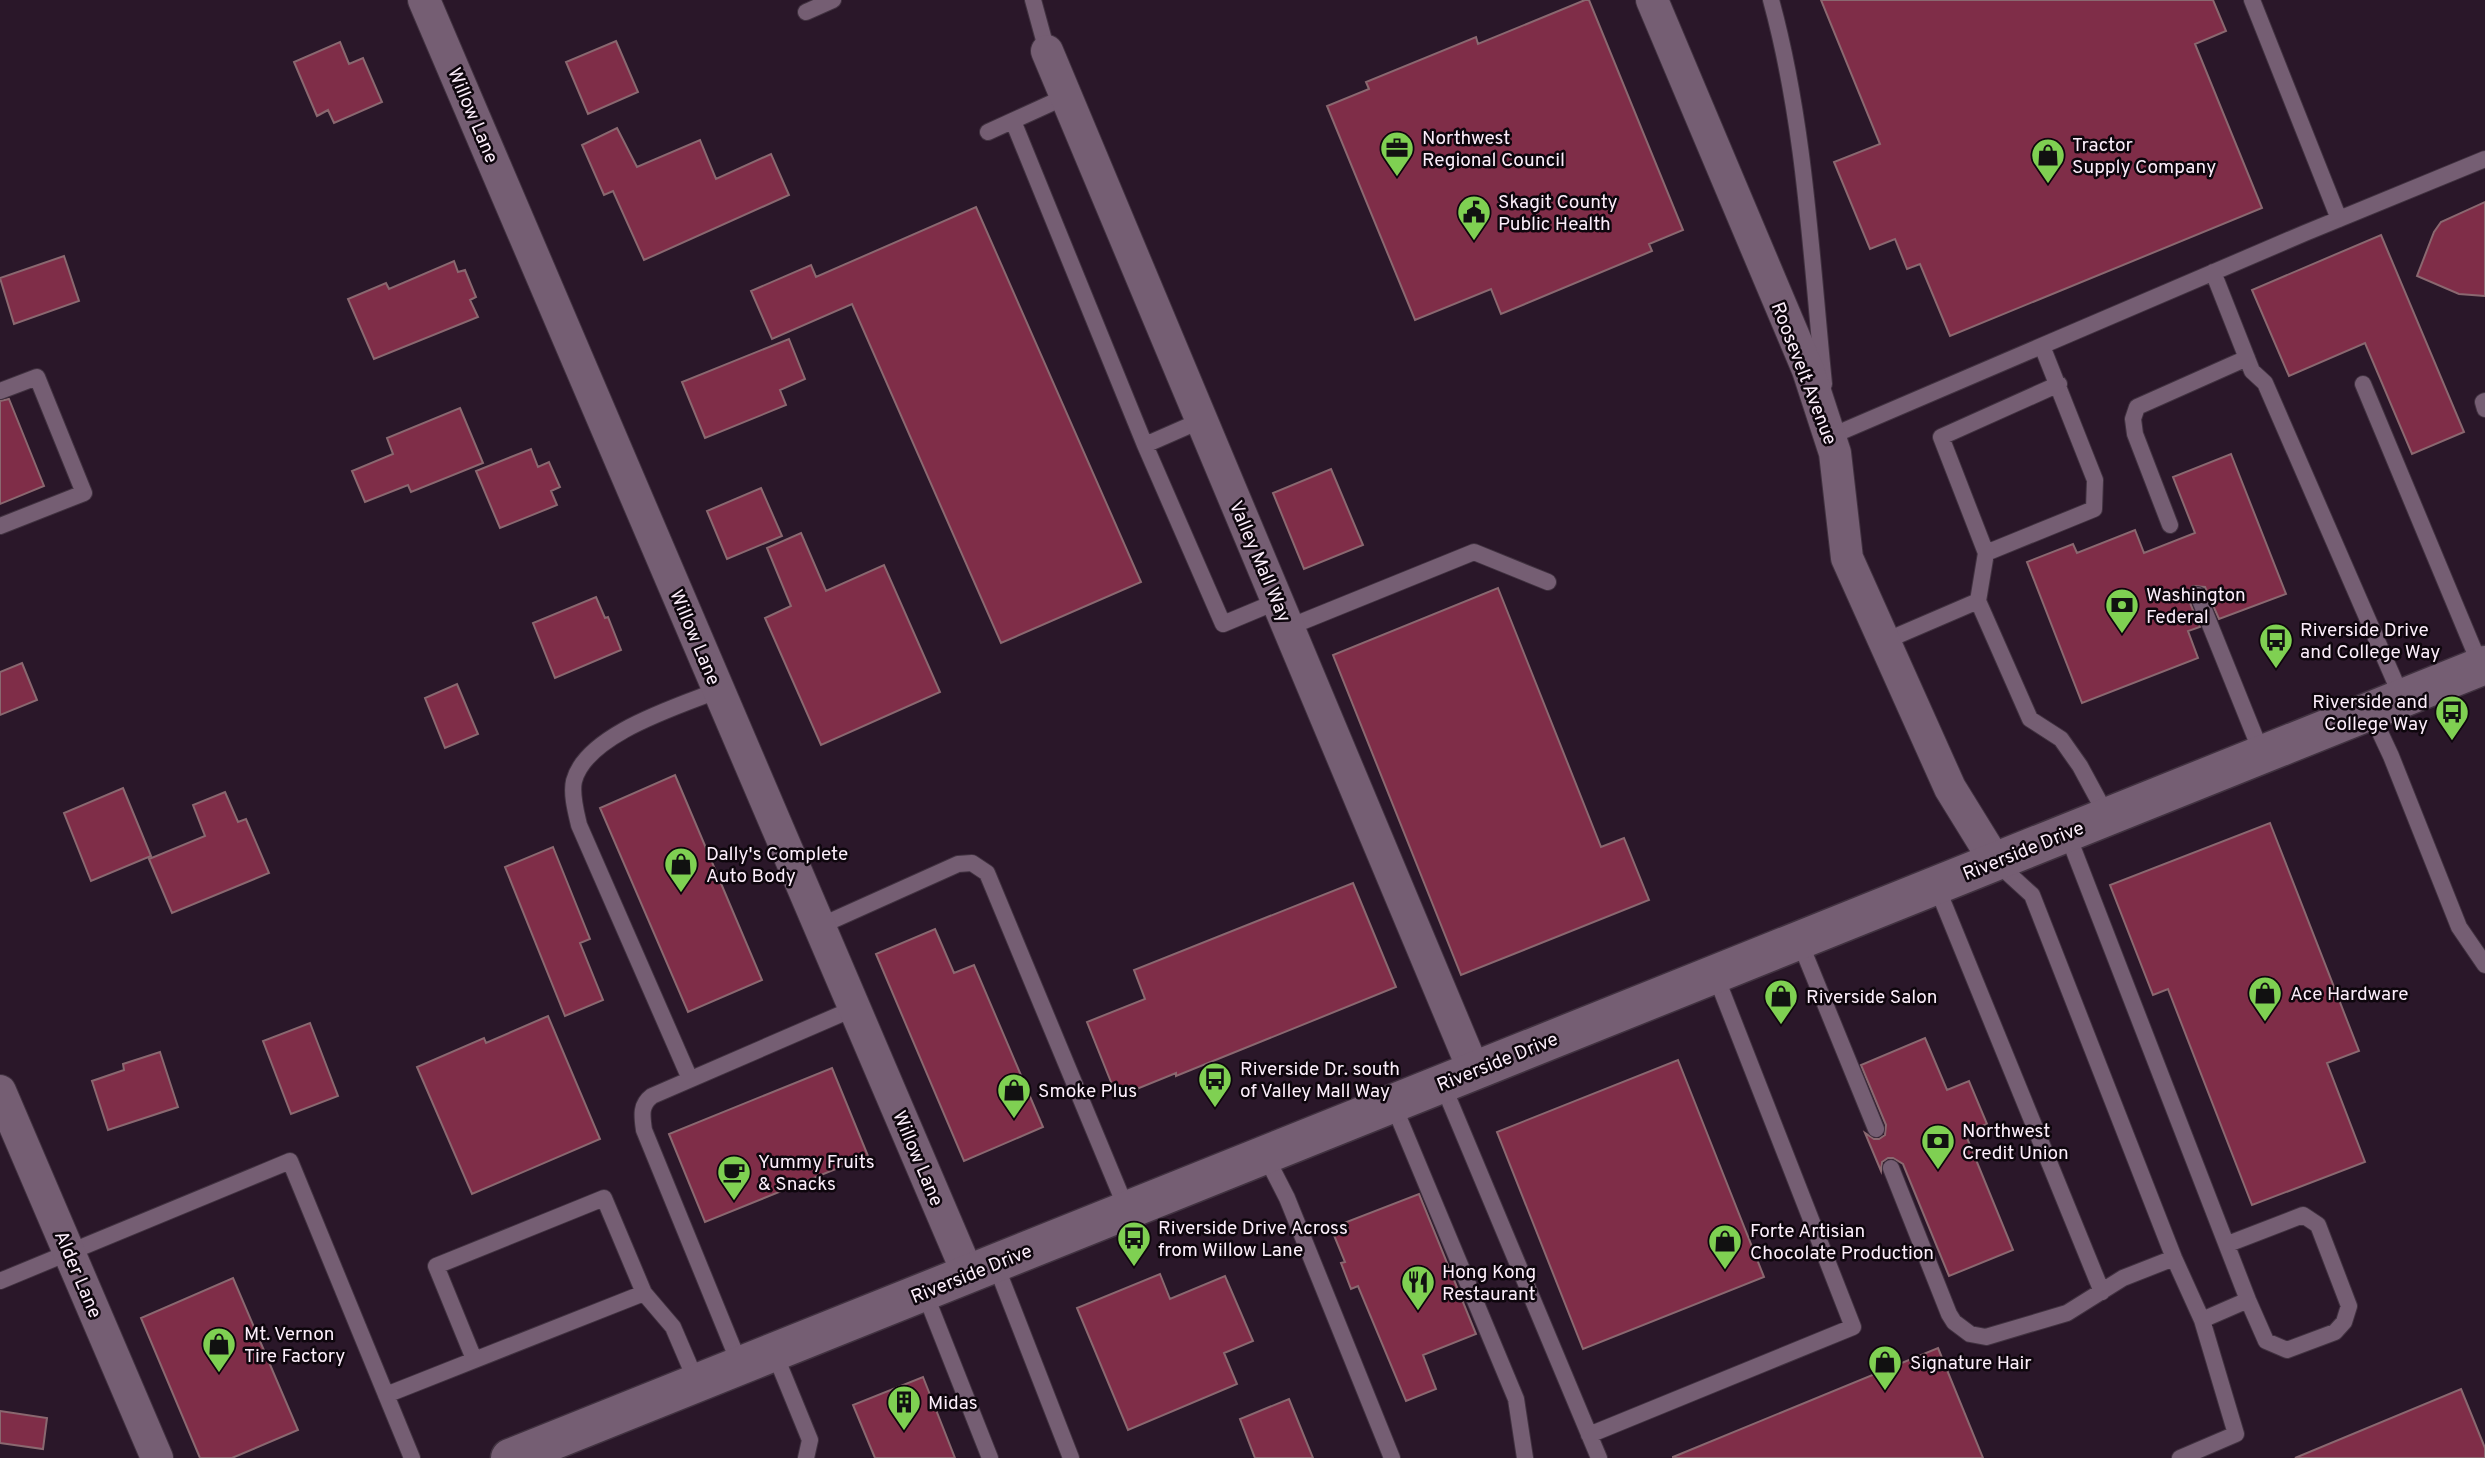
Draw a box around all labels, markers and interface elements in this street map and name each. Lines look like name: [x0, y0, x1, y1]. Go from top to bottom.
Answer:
street label: Willow Lane: [441, 64, 503, 167]
place label: Northwest Regional Council: [1422, 127, 1565, 173]
office icon: Northwest Regional Council: [1378, 129, 1416, 178]
place label: Tractor Supply Company: [2072, 134, 2216, 180]
shop icon: Tractor Supply Company: [2029, 136, 2067, 185]
place label: Skagit County Public Health: [1498, 191, 1618, 237]
public building icon: Skagit County Public Health: [1455, 193, 1493, 242]
street label: Roosevelt Avenue: [1765, 299, 1841, 449]
street label: Valley Mall Way: [1223, 497, 1296, 626]
place label: Washington Federal: [2146, 584, 2246, 630]
street label: Willow Lane: [663, 586, 725, 689]
bank icon: Washington Federal: [2103, 586, 2141, 635]
place label: Riverside Drive and College Way: [2300, 619, 2440, 665]
bus stop icon: Riverside Drive and College Way: [2257, 621, 2295, 670]
place label: Riverside and College Way: [2312, 691, 2428, 737]
bus stop icon: Riverside and College Way: [2433, 693, 2471, 742]
street label: Riverside Drive: [1960, 817, 2088, 887]
place label: Dally's Complete Auto Body: [706, 843, 848, 889]
shop icon: Dally's Complete Auto Body: [662, 845, 700, 894]
shop icon: Ace Hardware: [2246, 974, 2284, 1023]
shop icon: Riverside Salon: [1762, 977, 1800, 1026]
place label: Ace Hardware: [2290, 983, 2408, 1007]
place label: Riverside Salon: [1806, 986, 1937, 1010]
street label: Riverside Drive: [1434, 1028, 1562, 1098]
place label: Riverside Dr. south of Valley Mall Way: [1240, 1058, 1400, 1104]
bus stop icon: Riverside Dr. south of Valley Mall Way: [1196, 1060, 1234, 1109]
shop icon: Smoke Plus: [995, 1071, 1033, 1120]
place label: Smoke Plus: [1038, 1080, 1137, 1104]
street label: Willow Lane: [886, 1107, 948, 1210]
place label: Northwest Credit Union: [1962, 1120, 2069, 1166]
bank icon: Northwest Credit Union: [1919, 1122, 1957, 1171]
place label: Yummy Fruits & Snacks: [758, 1151, 875, 1197]
cafe icon: Yummy Fruits & Snacks: [715, 1153, 753, 1202]
place label: Riverside Drive Across from Willow Lane: [1158, 1217, 1348, 1263]
bus stop icon: Riverside Drive Across from Willow Lane: [1115, 1219, 1153, 1268]
place label: Forte Artisian Chocolate Production: [1750, 1220, 1934, 1266]
shop icon: Forte Artisian Chocolate Production: [1706, 1222, 1744, 1271]
street label: Alder Lane: [48, 1227, 106, 1322]
street label: Riverside Drive: [908, 1240, 1036, 1310]
place label: Hong Kong Restaurant: [1442, 1261, 1536, 1307]
restaurant icon: Hong Kong Restaurant: [1399, 1263, 1437, 1312]
place label: Mt. Vernon Tire Factory: [244, 1323, 345, 1369]
shop icon: Mt. Vernon Tire Factory: [200, 1325, 238, 1374]
shop icon: Signature Hair: [1866, 1343, 1904, 1392]
place label: Signature Hair: [1910, 1352, 2032, 1376]
building icon: Midas: [885, 1383, 923, 1432]
place label: Midas: [928, 1392, 978, 1416]

